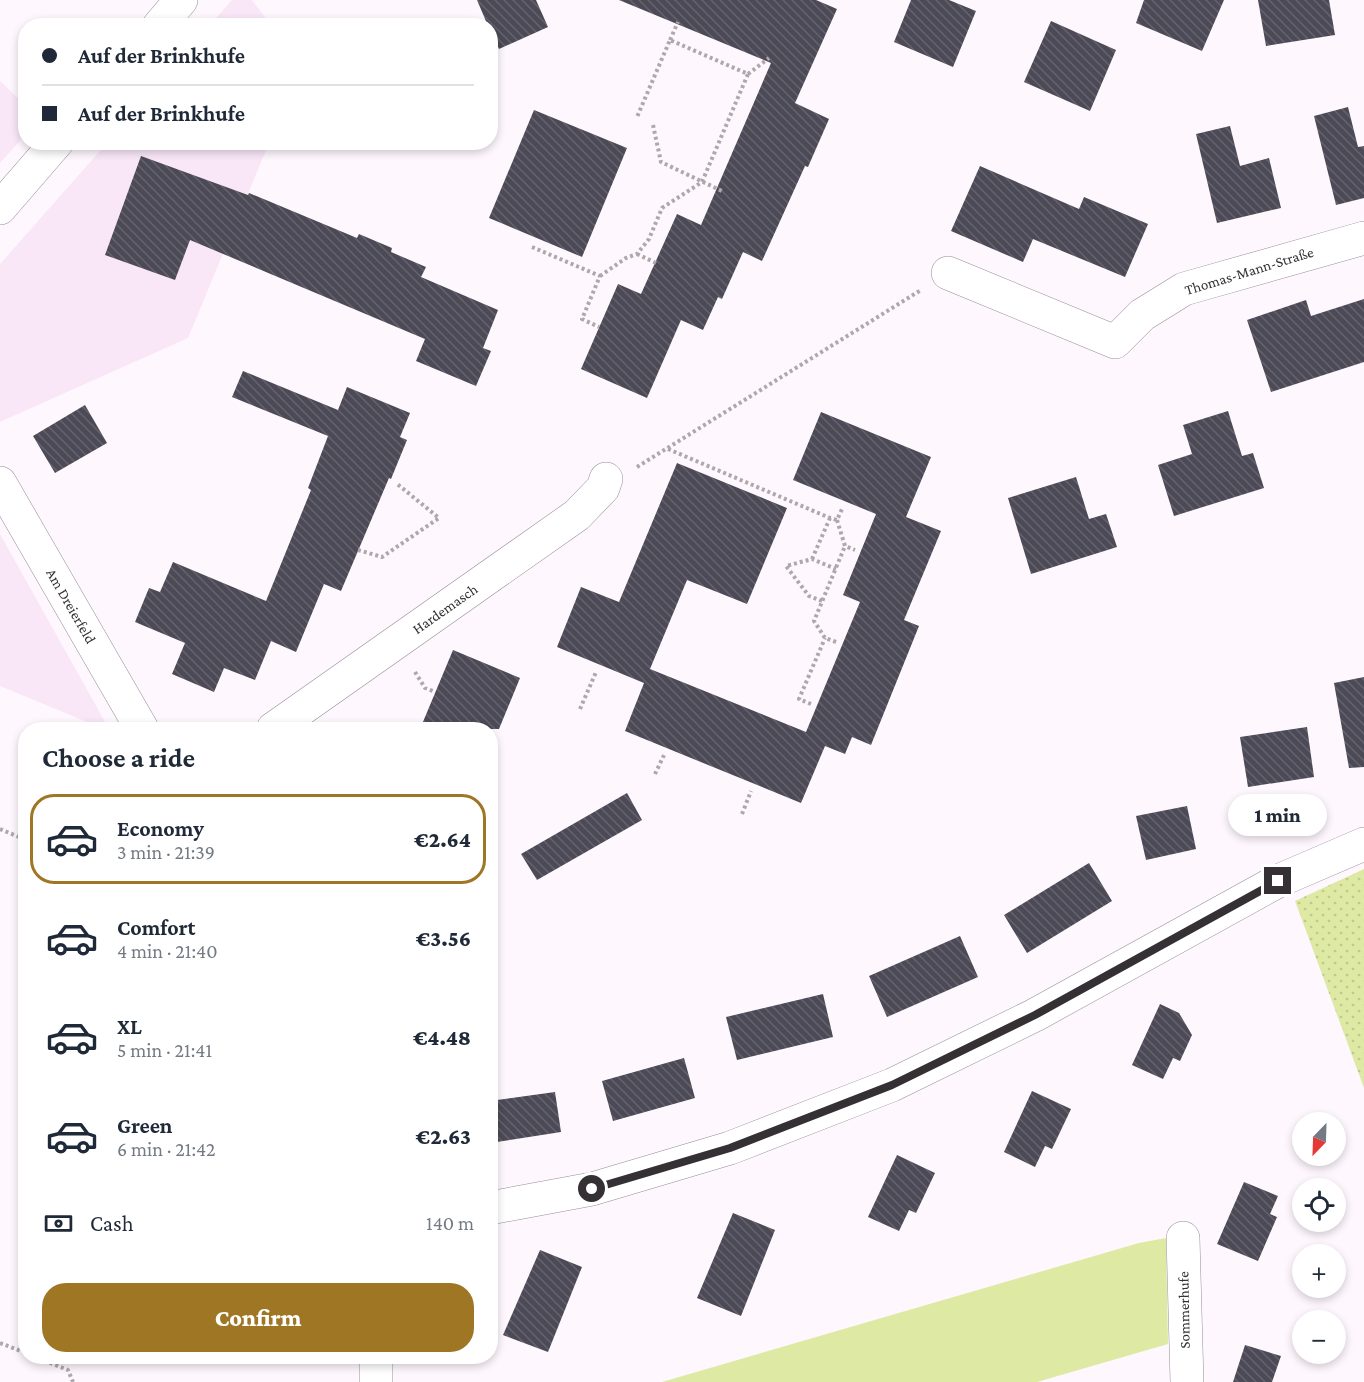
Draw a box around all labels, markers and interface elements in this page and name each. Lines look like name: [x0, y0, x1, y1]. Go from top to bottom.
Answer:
text: Auf der Brinkhufe: [78, 43, 245, 68]
text: Auf der Brinkhufe: [78, 101, 245, 126]
street label: Thomas-Mann-Straße: [1183, 244, 1316, 298]
street label: Am Dreierfeld: [43, 566, 99, 646]
street label: Hardemasch: [410, 581, 480, 637]
text: Choose a ride: [42, 743, 195, 773]
callout: 1 min: [1228, 794, 1328, 836]
text: 1 min: [1254, 804, 1301, 826]
icon: car: [45, 812, 99, 866]
text: Economy: [117, 816, 204, 841]
text: €2.64: [414, 827, 471, 852]
text: 3 min · 21:39: [117, 841, 215, 863]
route end: [1264, 867, 1291, 894]
icon: car: [45, 911, 99, 965]
text: Comfort: [117, 915, 195, 940]
text: €3.56: [416, 926, 471, 951]
text: 4 min · 21:40: [117, 940, 218, 962]
icon: car: [45, 1010, 99, 1064]
text: XL: [117, 1014, 142, 1039]
text: €4.48: [413, 1025, 471, 1050]
text: 5 min · 21:41: [117, 1039, 212, 1061]
icon: car: [45, 1109, 99, 1163]
north arrow: [1292, 1112, 1346, 1166]
map controls: [1292, 1112, 1346, 1364]
text: Green: [117, 1113, 173, 1138]
text: €2.63: [416, 1124, 471, 1149]
text: 6 min · 21:42: [117, 1138, 216, 1160]
route start: [578, 1175, 605, 1202]
button: locate: [1292, 1178, 1346, 1232]
icon: cash: [42, 1207, 75, 1240]
text: Cash: [90, 1211, 134, 1236]
text: 140 m: [426, 1212, 474, 1234]
button: +: [1292, 1244, 1346, 1298]
street label: Sommerhufe: [1175, 1271, 1193, 1349]
button: Confirm: [42, 1283, 474, 1352]
button: −: [1292, 1310, 1346, 1364]

